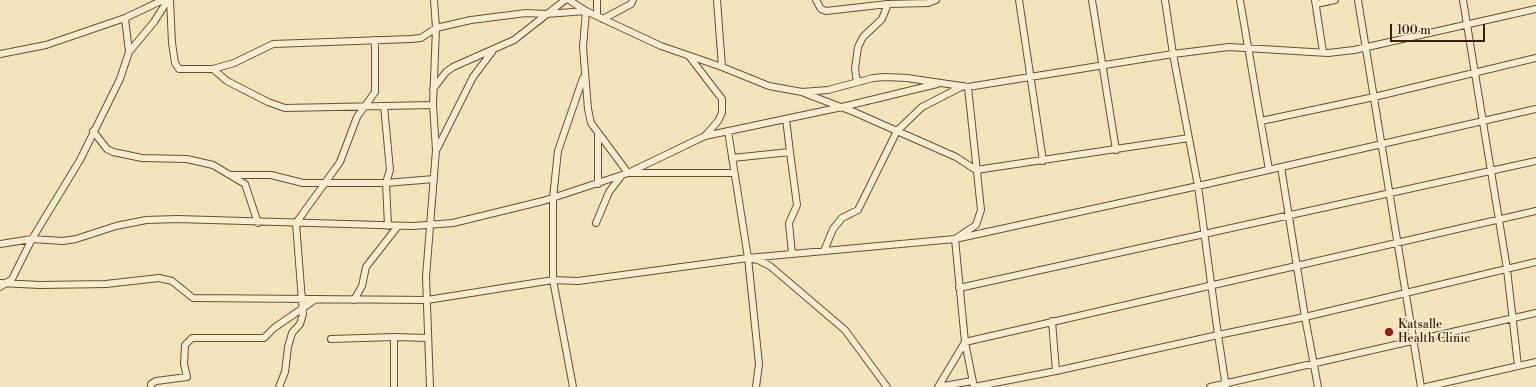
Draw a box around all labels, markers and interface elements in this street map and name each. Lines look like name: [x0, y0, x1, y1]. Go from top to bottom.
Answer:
scale bar: [1392, 16, 1487, 42]
text: 100 m: [1397, 23, 1431, 38]
place label: Katsalle Health Clinic: [1398, 318, 1470, 346]
marker: Katsalle Health Clinic: [1383, 326, 1395, 338]

